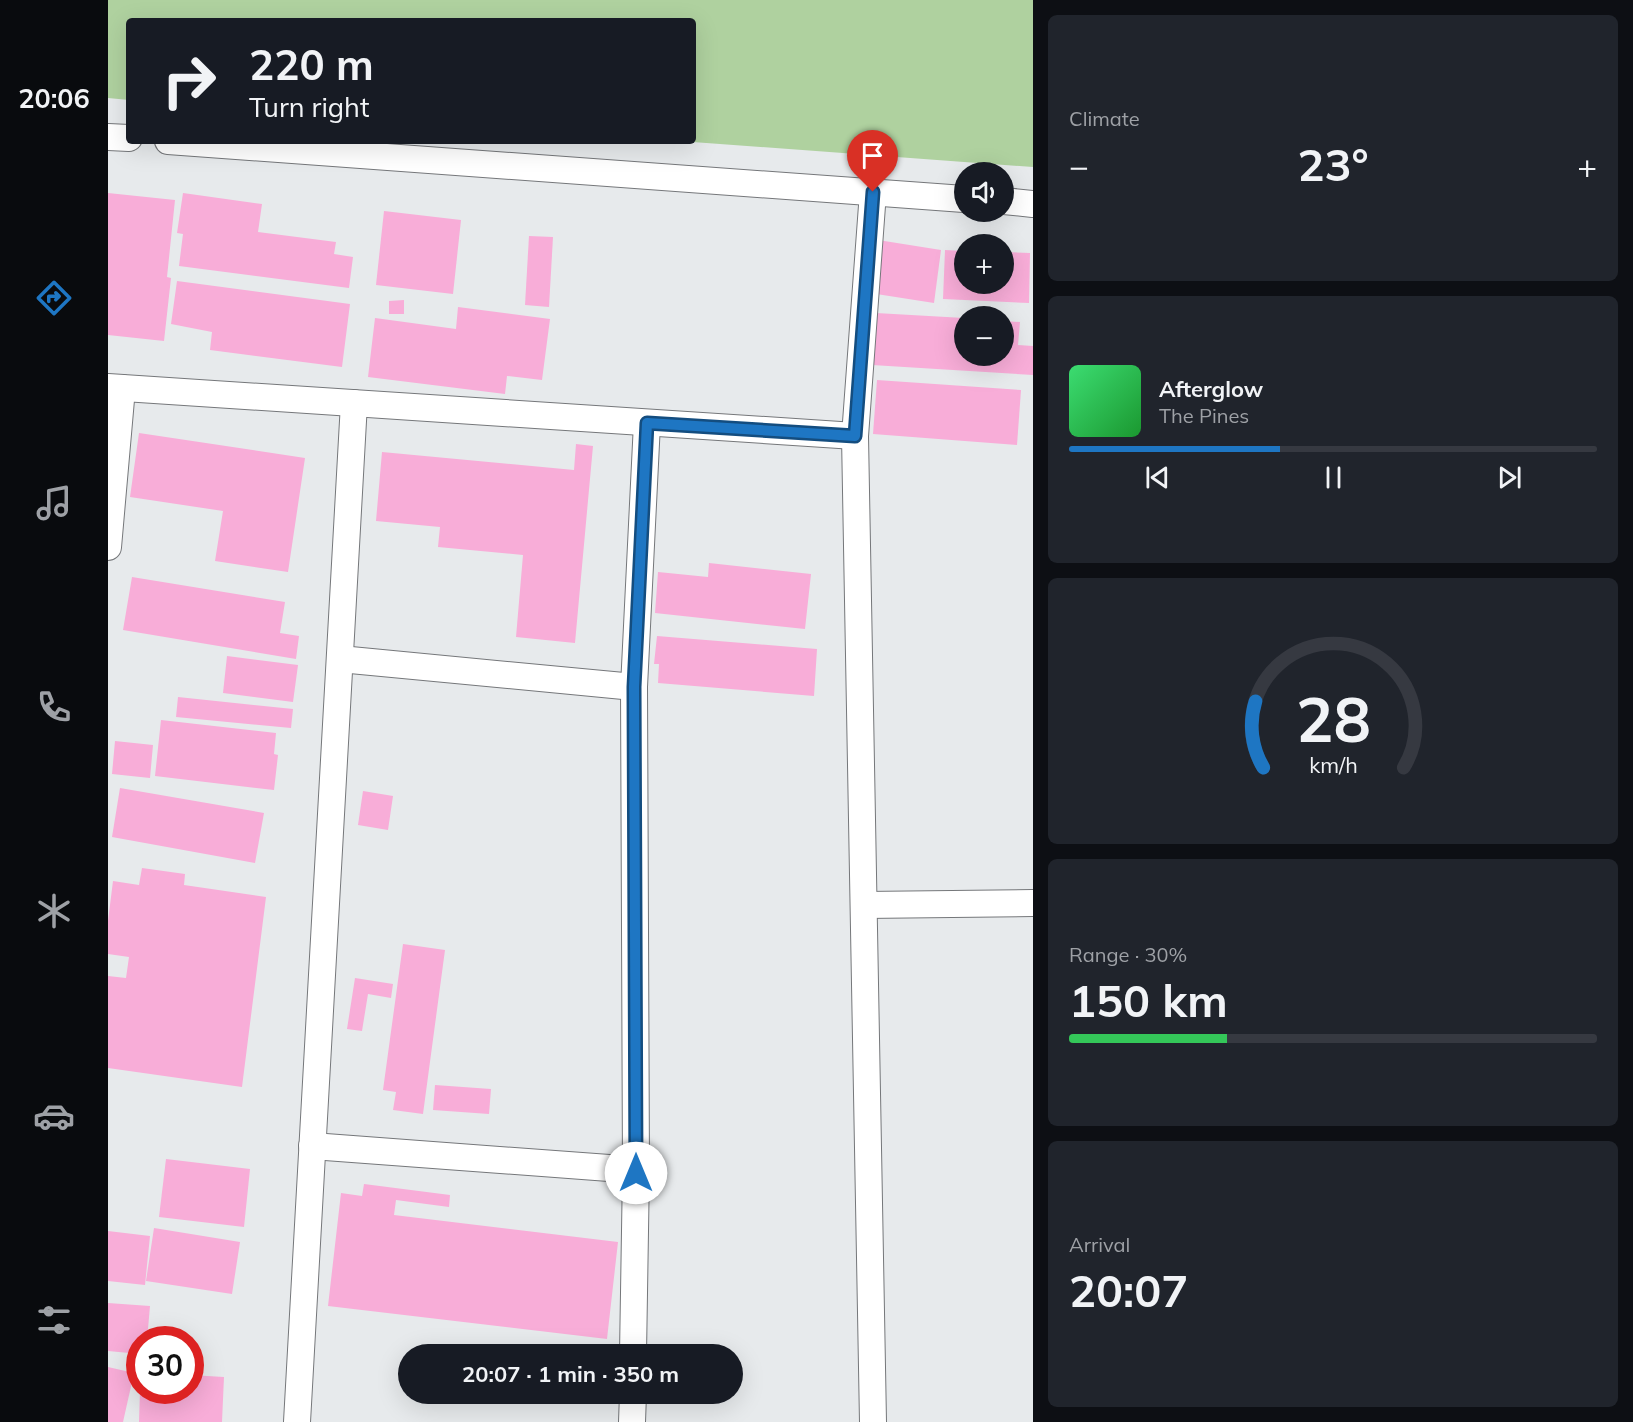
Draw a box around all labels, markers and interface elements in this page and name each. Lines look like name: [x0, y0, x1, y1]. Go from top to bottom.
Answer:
text: 220 m: [249, 38, 374, 91]
icon: right: [150, 42, 228, 120]
text: 20:06: [18, 81, 90, 115]
text: Turn right: [249, 90, 369, 124]
text: Climate: [1069, 106, 1140, 131]
pin: [847, 130, 898, 192]
text: 23°: [1297, 136, 1369, 192]
icon: arrive: [856, 139, 889, 172]
text: −: [1069, 145, 1089, 186]
text: +: [1577, 145, 1597, 186]
map controls: [954, 162, 1014, 366]
button: sound: [954, 162, 1014, 222]
button: +: [954, 234, 1014, 294]
icon: directions: [33, 277, 75, 319]
button: −: [954, 306, 1014, 366]
text: Afterglow: [1159, 375, 1263, 403]
text: The Pines: [1159, 403, 1249, 428]
icon: previous: [1141, 461, 1174, 494]
icon: pause: [1317, 461, 1350, 494]
icon: next: [1493, 461, 1526, 494]
icon: music: [33, 482, 75, 524]
text: 28: [1296, 679, 1370, 758]
icon: phone: [33, 686, 75, 728]
text: km/h: [1309, 751, 1357, 778]
icon: climate: [33, 890, 75, 932]
text: Range · 30%: [1069, 942, 1187, 967]
text: 150 km: [1069, 972, 1228, 1028]
icon: car: [33, 1095, 75, 1137]
position arrow: [604, 1141, 668, 1205]
text: Arrival: [1069, 1232, 1130, 1257]
text: 20:07: [1069, 1262, 1188, 1318]
icon: filters: [33, 1299, 75, 1341]
speed limit sign: 30: [126, 1326, 204, 1404]
text: 20:07 · 1 min · 350 m: [462, 1360, 679, 1388]

